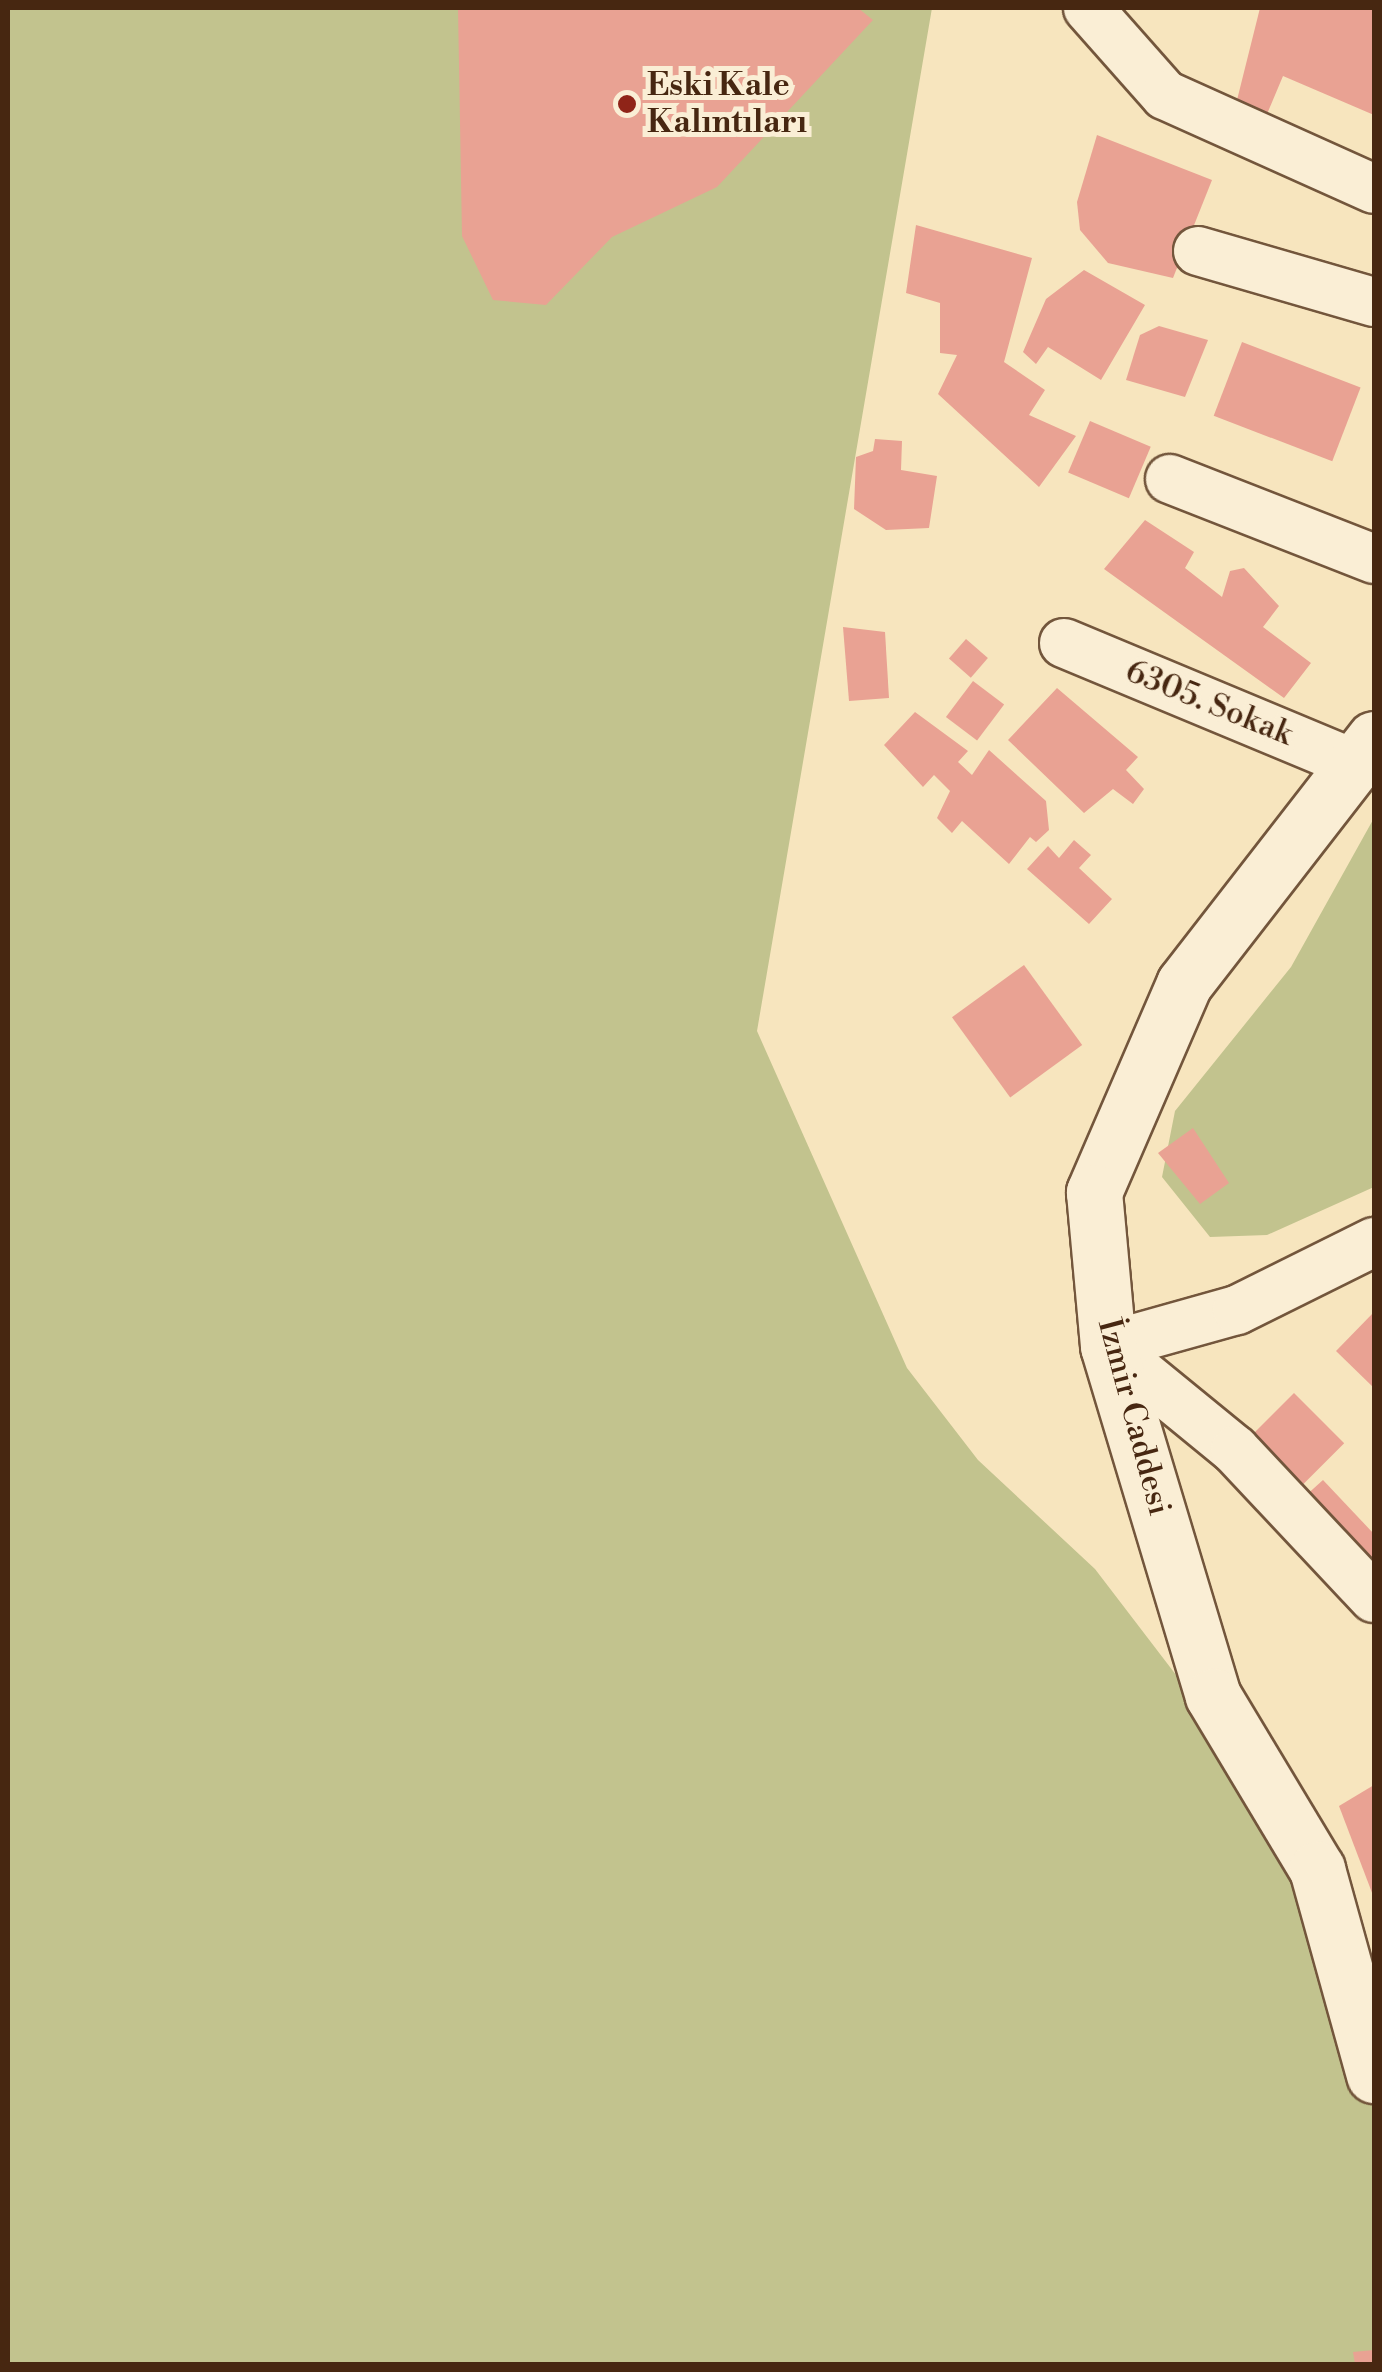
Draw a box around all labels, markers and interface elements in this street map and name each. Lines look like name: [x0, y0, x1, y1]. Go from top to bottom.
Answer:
place label: Eski Kale Kalıntıları: [647, 67, 807, 142]
marker: Eski Kale Kalıntıları: [616, 93, 638, 115]
street label: 6305. Sokak: [1120, 652, 1298, 754]
street label: İzmir Caddesi: [1089, 1315, 1179, 1519]

